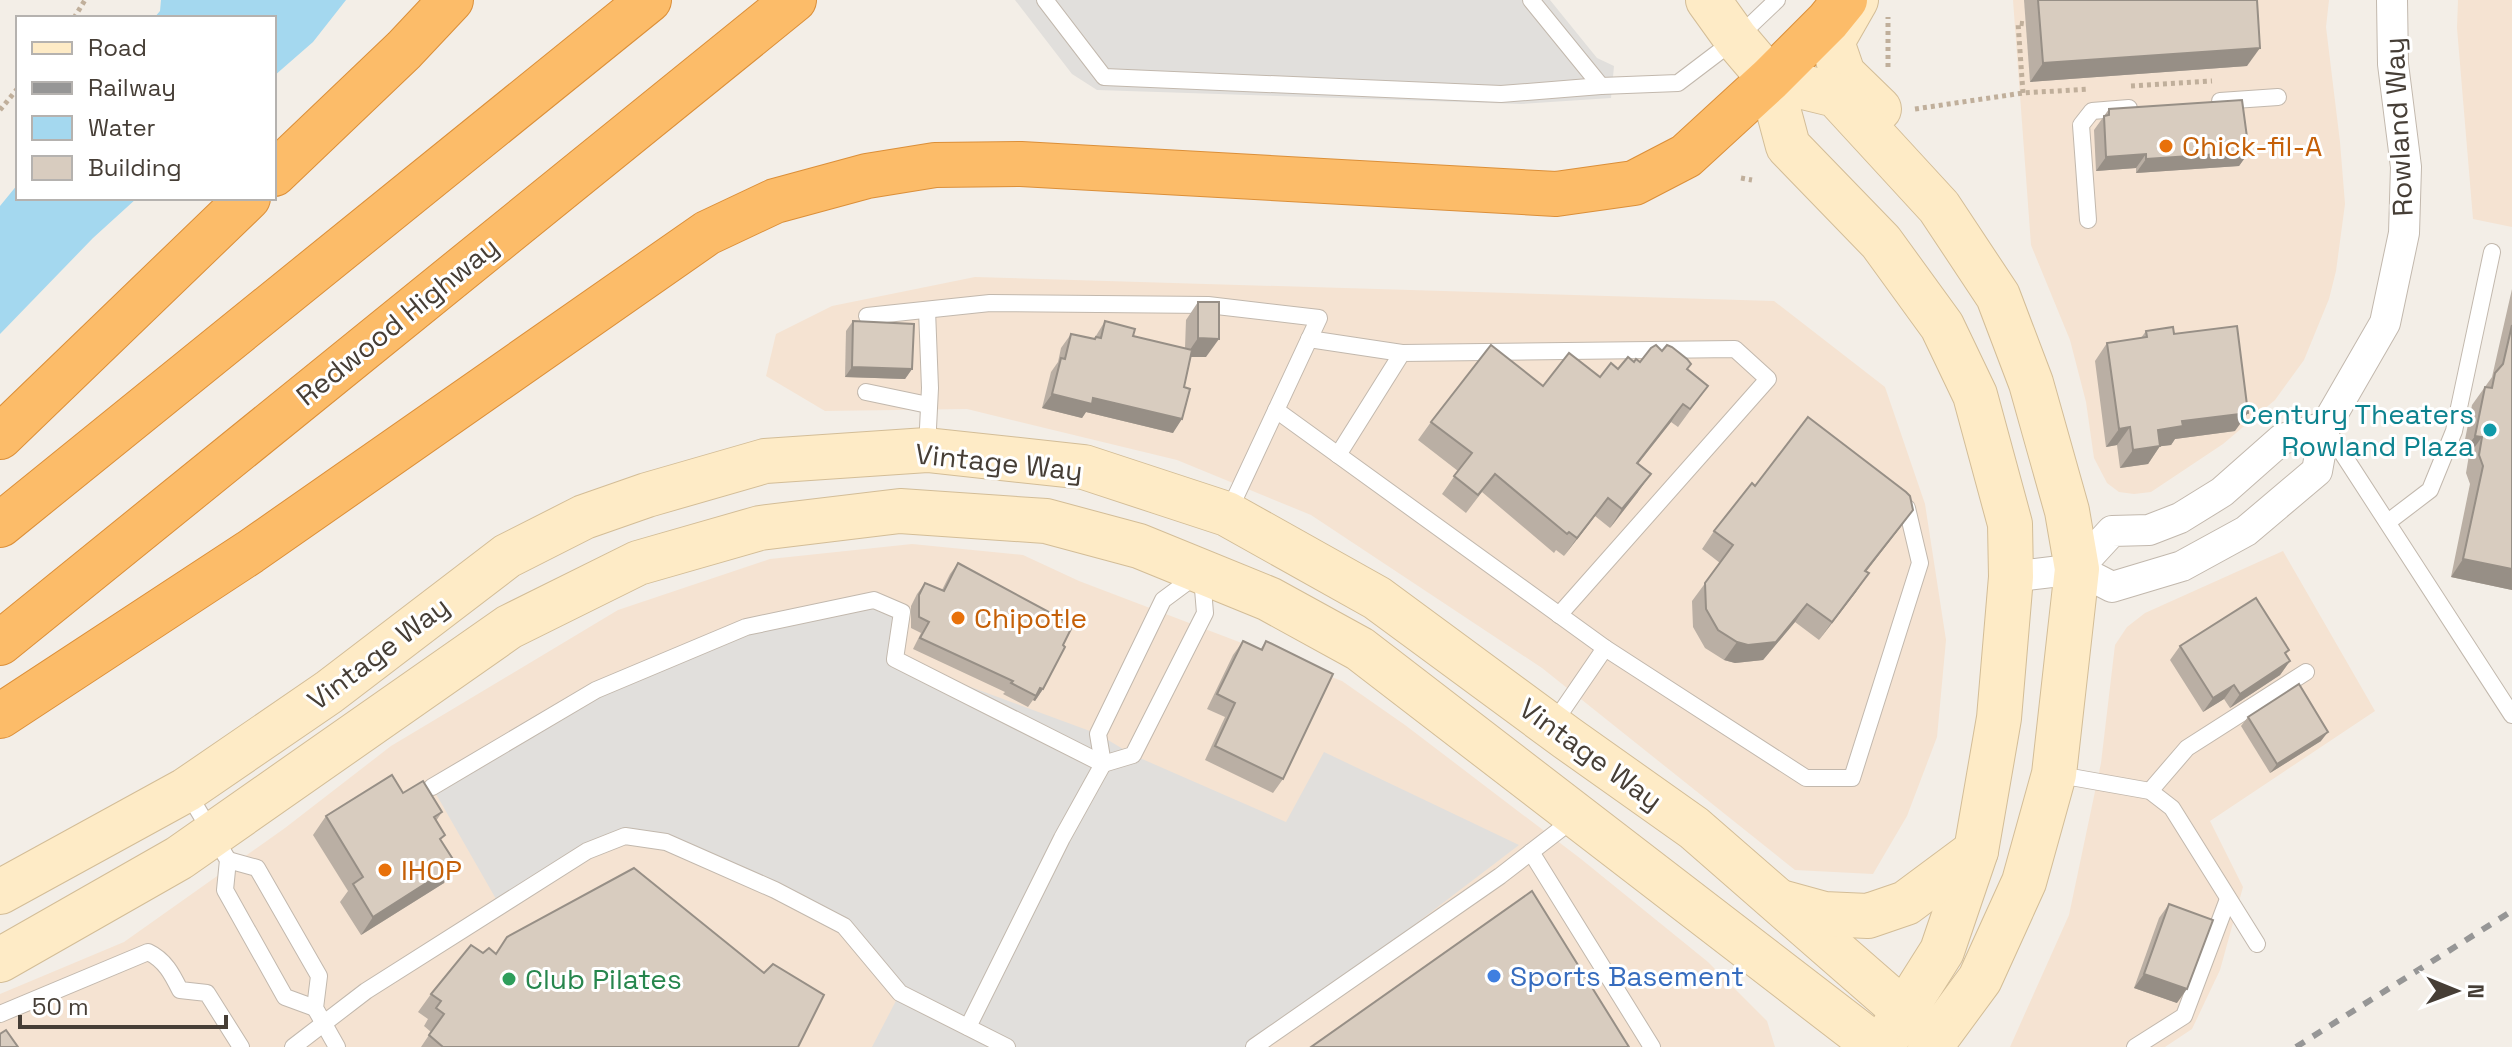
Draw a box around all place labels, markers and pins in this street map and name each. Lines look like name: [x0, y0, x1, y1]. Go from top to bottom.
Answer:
place label: Chick-fil-A: [2182, 128, 2322, 164]
marker: Chick-fil-A: [2157, 137, 2175, 155]
place label: Century Theaters Rowland Plaza: [2239, 396, 2474, 464]
marker: Century Theaters Rowland Plaza: [2481, 421, 2499, 439]
place label: Chipotle: [974, 600, 1087, 636]
marker: Chipotle: [949, 609, 967, 627]
place label: IHOP: [401, 852, 462, 888]
marker: IHOP: [376, 861, 394, 879]
place label: Sports Basement: [1510, 958, 1744, 994]
place label: Club Pilates: [525, 961, 682, 997]
marker: Sports Basement: [1485, 967, 1503, 985]
marker: Club Pilates: [500, 970, 518, 988]

